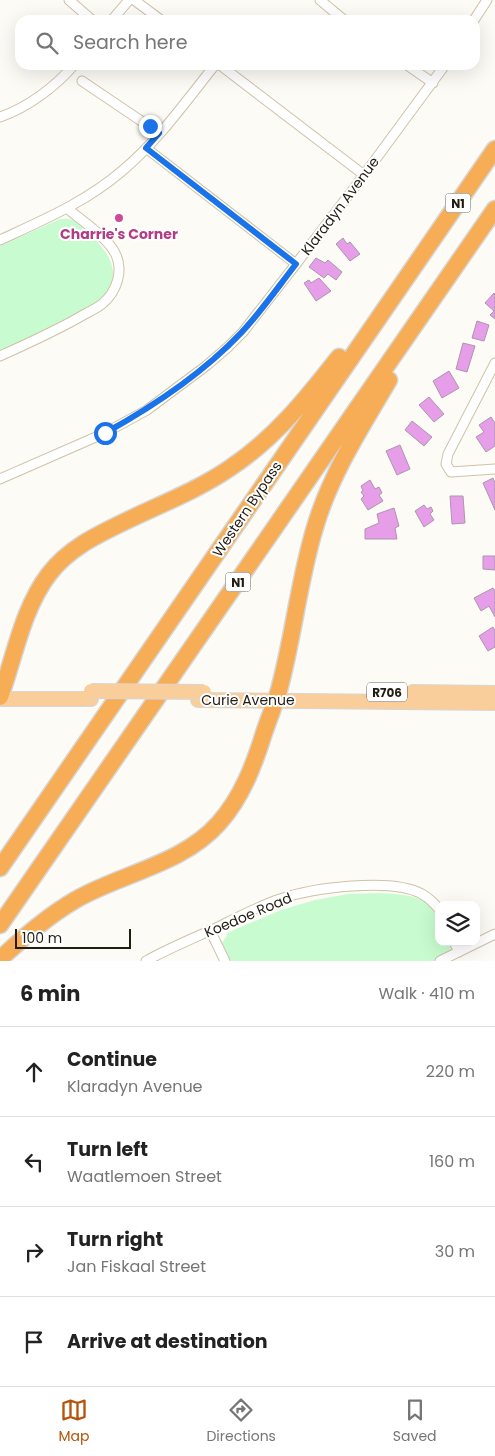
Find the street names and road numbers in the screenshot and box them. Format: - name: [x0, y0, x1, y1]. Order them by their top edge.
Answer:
- street label: Klaradyn Avenue: [296, 152, 384, 259]
- road number: N1: [446, 194, 470, 212]
- street label: Western Bypass: [208, 457, 286, 561]
- road number: N1: [226, 572, 250, 592]
- road number: R706: [367, 682, 407, 702]
- street label: Curie Avenue: [201, 690, 295, 710]
- street label: Koedoe Road: [201, 888, 295, 942]

